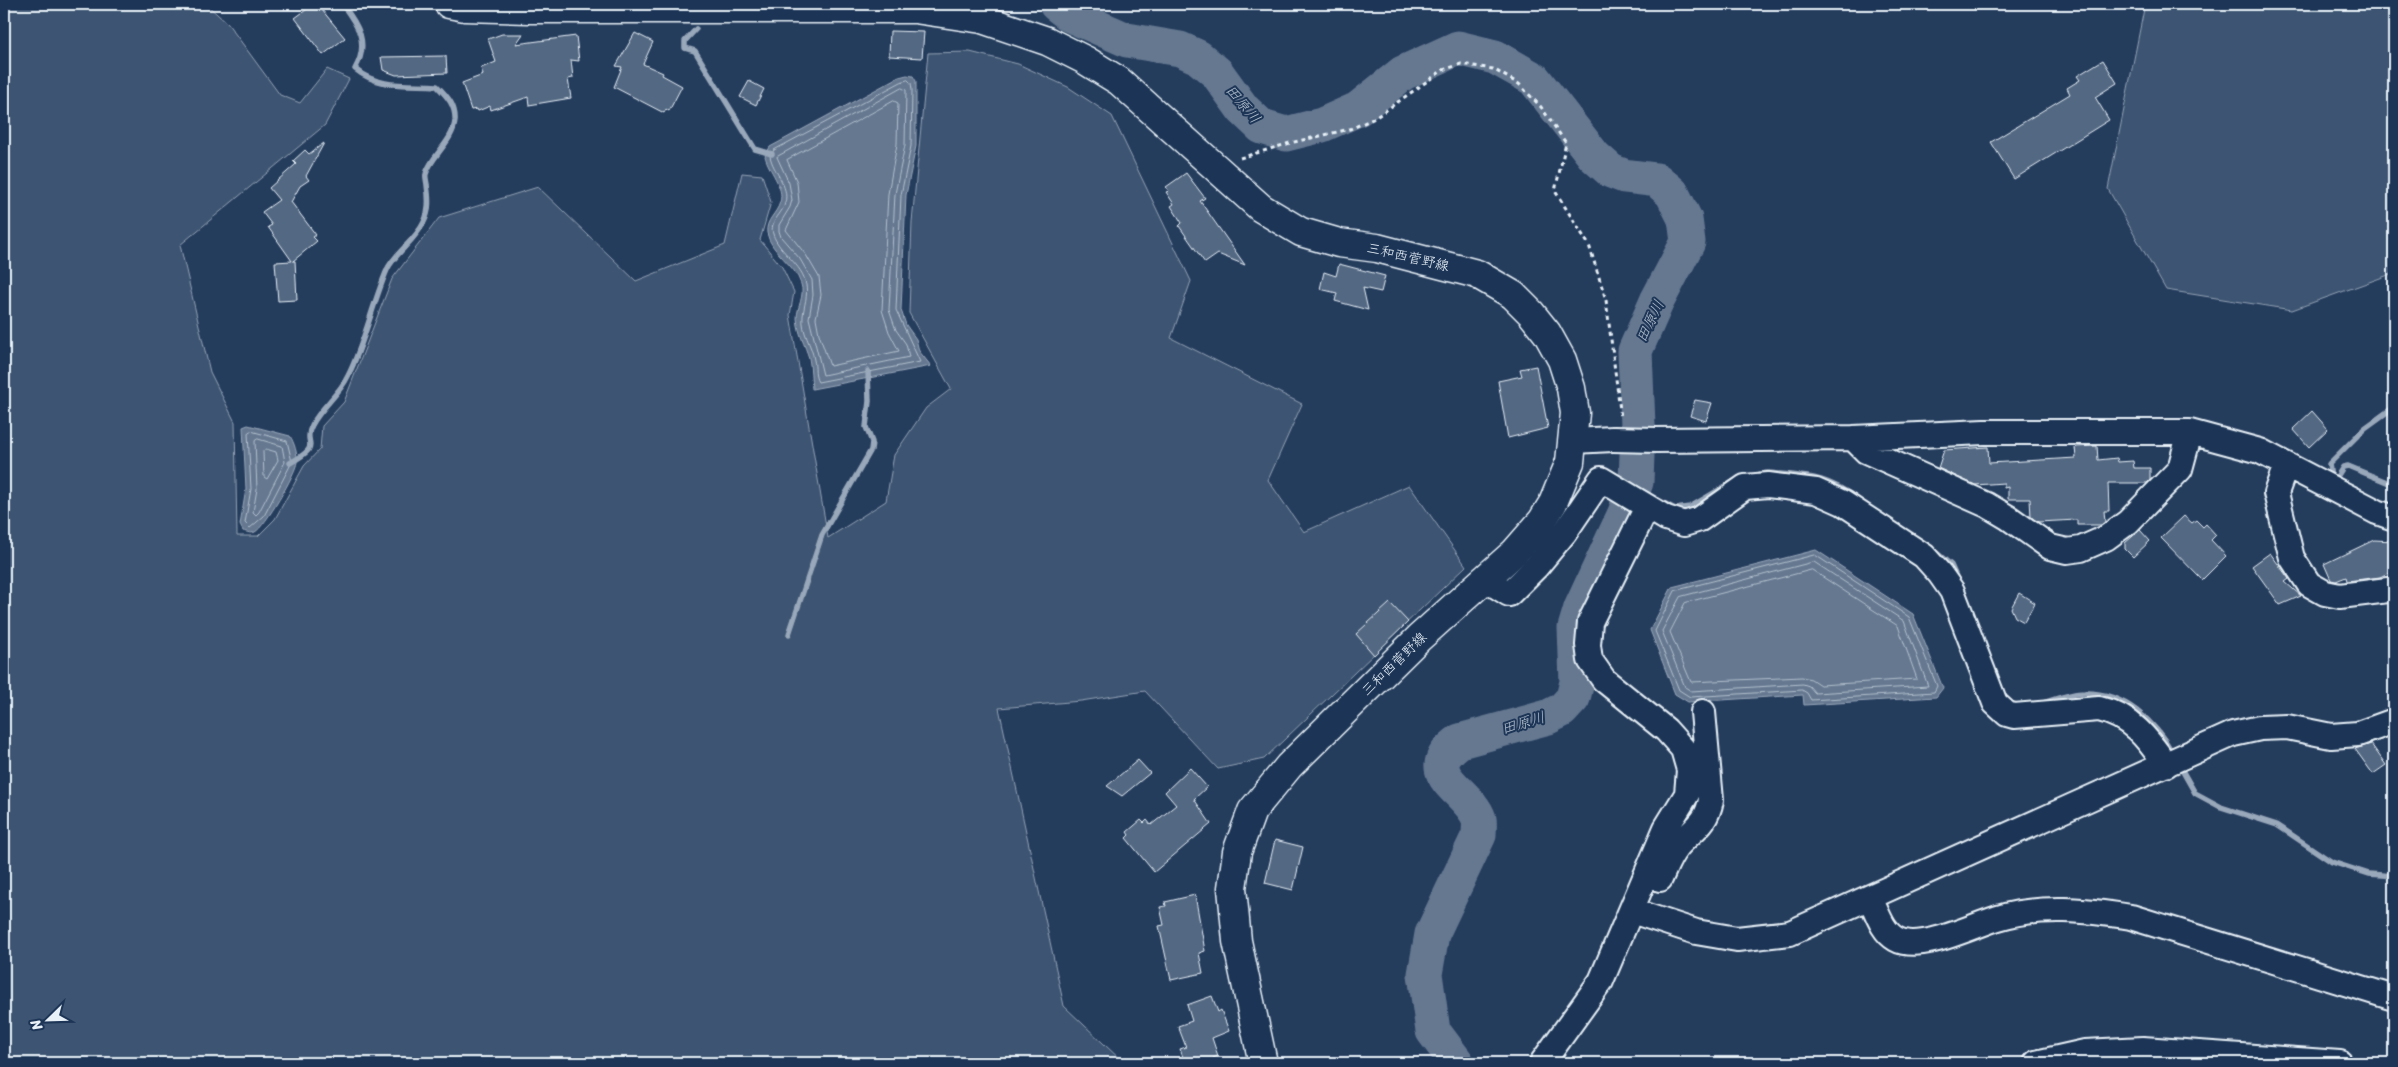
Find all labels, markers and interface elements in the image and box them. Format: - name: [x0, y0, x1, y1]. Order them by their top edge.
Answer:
- water label: 田原川: [1219, 78, 1267, 130]
- street label: 三和西菅野線: [1364, 235, 1452, 279]
- water label: 田原川: [1628, 295, 1672, 347]
- street label: 三和西菅野線: [1355, 626, 1433, 702]
- water label: 田原川: [1498, 704, 1548, 742]
- north arrow: [22, 994, 72, 1044]
- text: N: [23, 1015, 50, 1035]

